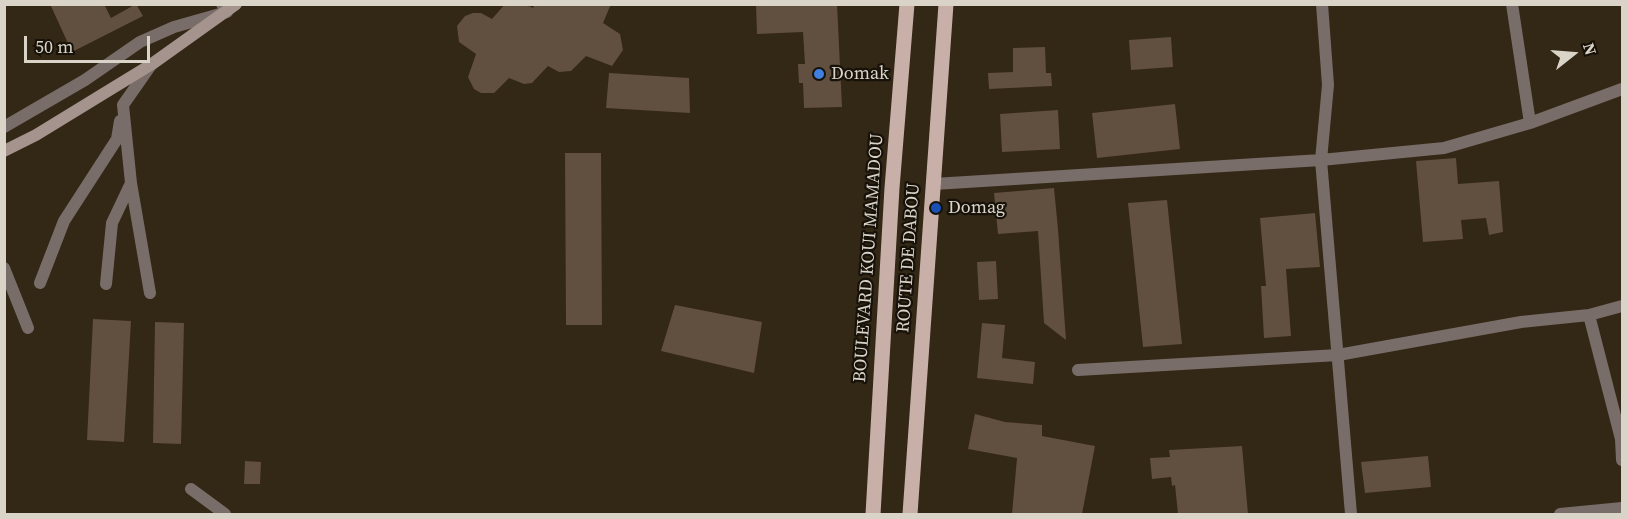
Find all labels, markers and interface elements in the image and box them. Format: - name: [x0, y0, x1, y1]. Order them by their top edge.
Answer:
- scale bar: [27, 24, 153, 62]
- north arrow: [1543, 24, 1603, 84]
- text: 50 m: [35, 34, 73, 59]
- text: N: [1578, 40, 1602, 58]
- place label: Domak: [831, 63, 889, 85]
- marker: Domak: [812, 67, 826, 81]
- street label: BOULEVARD KOUI MAMADOU: [850, 133, 888, 383]
- street label: ROUTE DE DABOU: [893, 182, 925, 334]
- place label: Domag: [948, 197, 1005, 219]
- marker: Domag: [929, 201, 943, 215]

